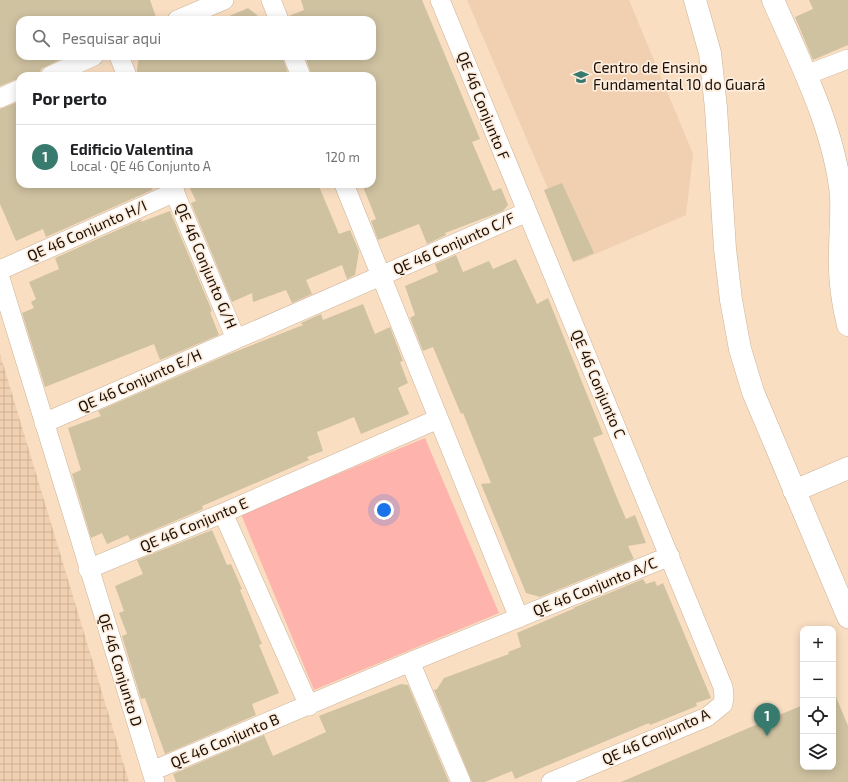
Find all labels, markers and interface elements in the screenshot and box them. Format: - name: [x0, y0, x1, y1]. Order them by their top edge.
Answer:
- search box: [16, 16, 376, 60]
- icon: search: [30, 27, 52, 49]
- text: Pesquisar aqui: [62, 29, 161, 47]
- street label: QE 46 Conjunto F: [453, 49, 514, 163]
- place label: Centro de Ensino Fundamental 10 do Guará: [593, 58, 766, 93]
- school or university icon: Centro de Ensino Fundamental 10 do Guará: [572, 68, 590, 86]
- text: Por perto: [32, 88, 107, 108]
- text: Edificio Valentina: [70, 140, 193, 158]
- text: 1: [42, 149, 48, 165]
- text: 120 m: [325, 149, 360, 165]
- text: Local · QE 46 Conjunto A: [70, 158, 211, 174]
- street label: QE 46 Conjunto H/I: [24, 196, 150, 265]
- street label: QE 46 Conjunto G/H: [171, 200, 241, 331]
- street label: QE 46 Conjunto C/F: [390, 208, 518, 279]
- street label: QE 46 Conjunto C: [567, 327, 630, 441]
- street label: QE 46 Conjunto E/H: [75, 345, 205, 416]
- street label: QE 46 Conjunto E: [137, 493, 251, 556]
- your location: [374, 500, 394, 520]
- street label: QE 46 Conjunto A/C: [530, 553, 660, 620]
- street label: QE 46 Conjunto D: [94, 611, 147, 729]
- map controls: [800, 626, 836, 770]
- button: +: [800, 626, 836, 662]
- button: −: [800, 662, 836, 698]
- button: locate: [800, 698, 836, 734]
- pin: 1: [754, 703, 780, 736]
- street label: QE 46 Conjunto A: [599, 704, 713, 769]
- street label: QE 46 Conjunto B: [167, 709, 282, 772]
- button: layers: [800, 734, 836, 770]

